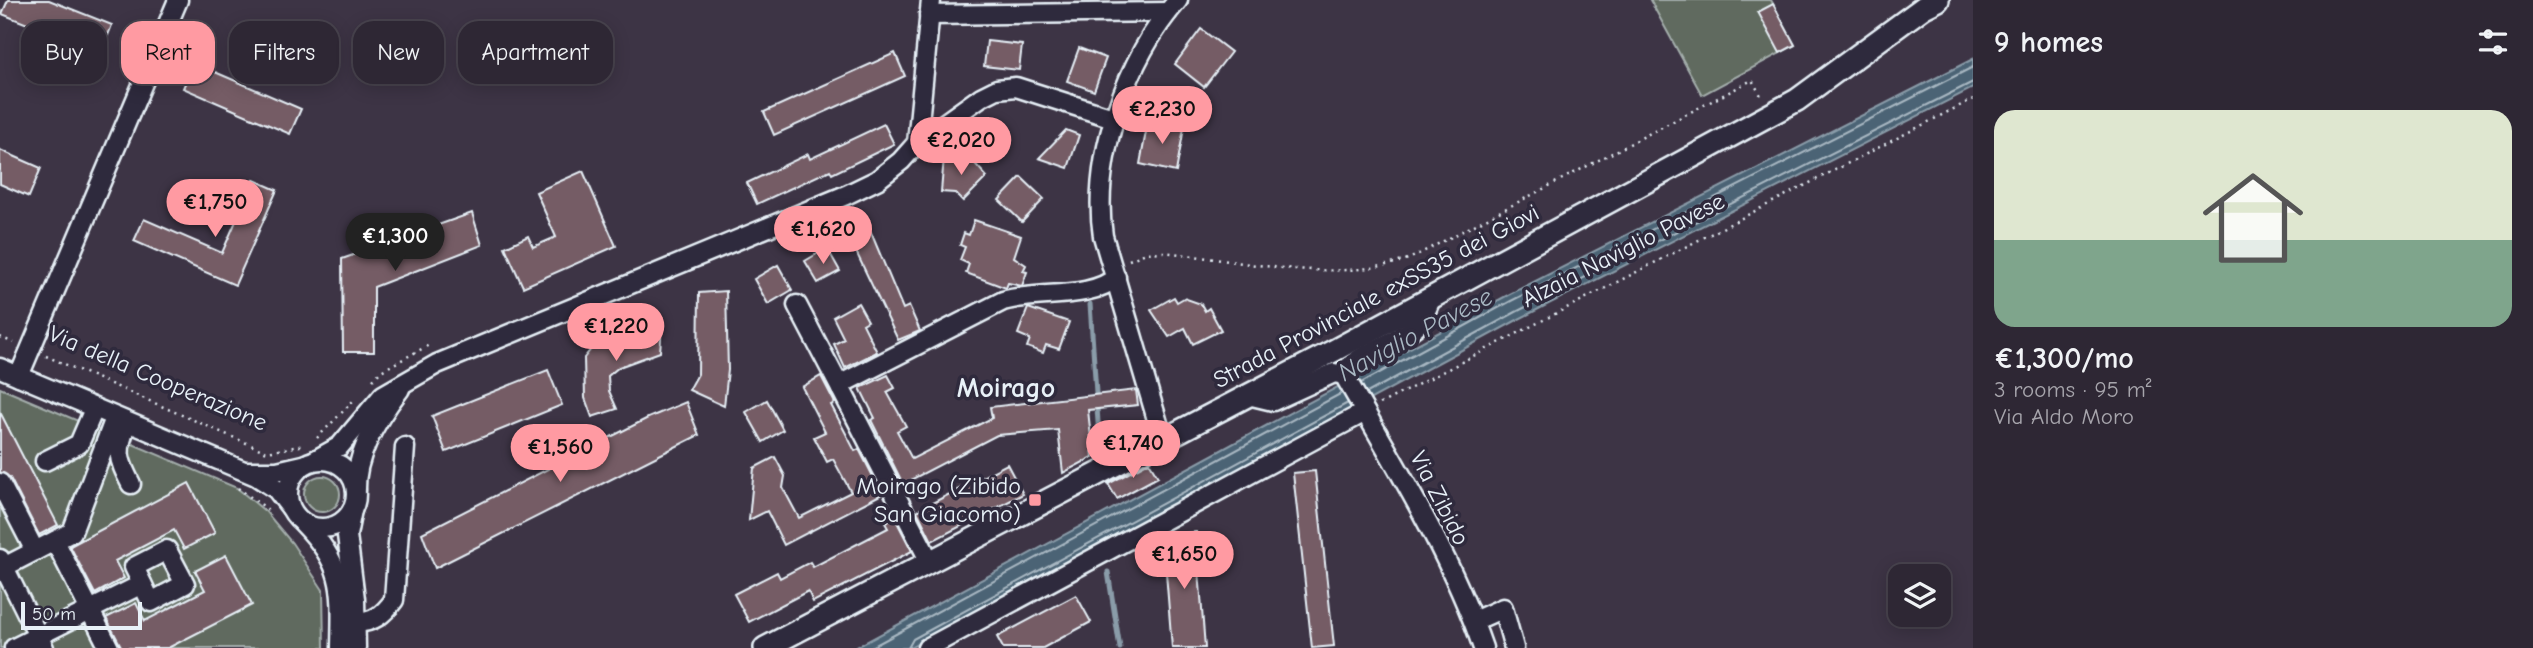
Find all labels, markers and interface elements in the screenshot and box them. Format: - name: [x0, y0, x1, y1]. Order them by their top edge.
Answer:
- chip: Buy: [21, 21, 107, 84]
- chip: Rent: [121, 21, 215, 84]
- chip: Filters: [229, 21, 339, 84]
- chip: New: [353, 21, 444, 84]
- chip: Apartment: [458, 21, 613, 84]
- icon: filters: [2474, 23, 2512, 61]
- text: 9 homes: [1994, 25, 2103, 60]
- pin: €2,230: [1105, 86, 1219, 146]
- text: €2,230: [1128, 95, 1196, 122]
- pin: €2,020: [904, 118, 1018, 177]
- text: €2,020: [926, 126, 996, 153]
- icon: home: [2190, 155, 2316, 281]
- pin: €1,750: [158, 180, 272, 239]
- street label: Alzaia Naviglio Pavese: [1517, 187, 1729, 313]
- text: €1,750: [183, 188, 248, 215]
- street label: Strada Provinciale exSS35 dei Giovi: [1208, 198, 1544, 394]
- pin: €1,620: [766, 206, 880, 266]
- pin: €1,300: [338, 214, 452, 273]
- text: €1,620: [790, 215, 856, 242]
- text: €1,300: [362, 222, 428, 249]
- water label: Naviglio Pavese: [1333, 282, 1498, 388]
- pin: €1,220: [559, 304, 673, 363]
- text: €1,220: [583, 312, 649, 339]
- street label: Via della Cooperazione: [45, 319, 271, 437]
- text: €1,300/mo: [1994, 341, 2134, 376]
- district label: Moirago: [957, 372, 1055, 404]
- text: 3 rooms · 95 m²: [1994, 376, 2152, 403]
- text: Via Aldo Moro: [1994, 403, 2134, 430]
- pin: €1,740: [1076, 420, 1190, 480]
- pin: €1,560: [503, 424, 617, 484]
- text: €1,740: [1102, 429, 1164, 456]
- text: €1,560: [527, 433, 593, 460]
- street label: Via Zibido: [1404, 446, 1476, 550]
- place label: Moirago (Zibido San Giacomo): [856, 472, 1021, 528]
- marker: Moirago (Zibido San Giacomo): [1027, 492, 1043, 508]
- pin: €1,650: [1127, 532, 1241, 591]
- text: €1,650: [1151, 540, 1217, 567]
- map controls: [1888, 564, 1951, 627]
- button: layers: [1888, 564, 1951, 627]
- scale bar: [21, 599, 142, 631]
- text: 50 m: [32, 603, 76, 625]

